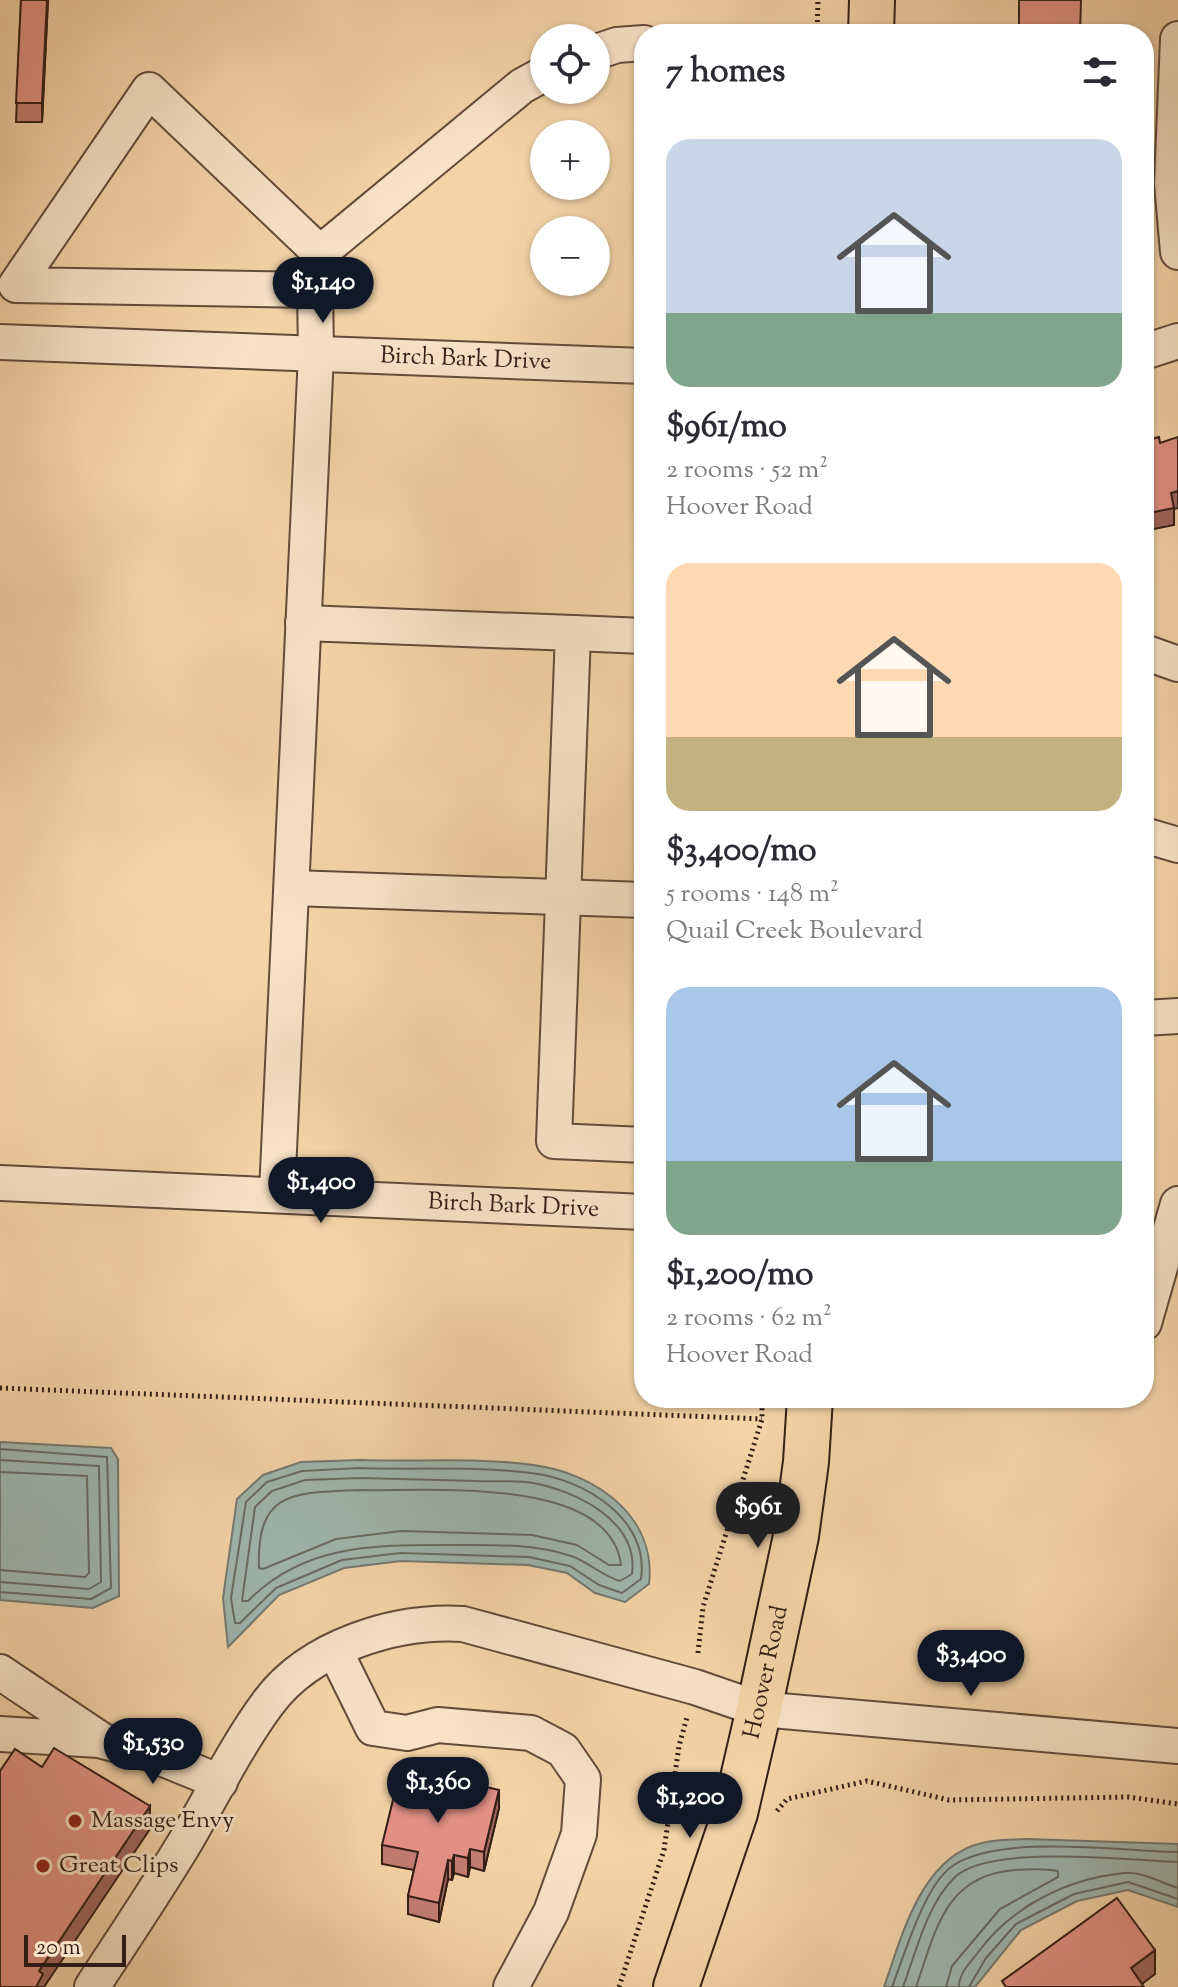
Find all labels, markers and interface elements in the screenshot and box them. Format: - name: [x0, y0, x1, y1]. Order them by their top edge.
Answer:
- map controls: [530, 24, 610, 296]
- button: locate: [530, 24, 610, 104]
- text: 7 homes: [666, 48, 785, 97]
- icon: filters: [1078, 50, 1122, 94]
- button: +: [530, 120, 610, 200]
- icon: home: [822, 191, 966, 335]
- button: −: [530, 216, 610, 296]
- pin: $1,140: [258, 257, 388, 325]
- text: $1,140: [291, 264, 355, 301]
- street label: Birch Bark Drive: [379, 339, 552, 380]
- text: $961/mo: [666, 403, 787, 452]
- text: 2 rooms · 52 m²: [666, 452, 828, 489]
- text: Hoover Road: [666, 489, 813, 526]
- icon: home: [822, 615, 966, 759]
- text: $3,400/mo: [666, 827, 817, 876]
- text: 5 rooms · 148 m²: [666, 876, 839, 913]
- text: Quail Creek Boulevard: [666, 913, 923, 950]
- icon: home: [822, 1039, 966, 1183]
- pin: $1,400: [256, 1157, 386, 1225]
- text: $1,400: [286, 1164, 356, 1201]
- street label: Birch Bark Drive: [427, 1185, 600, 1227]
- text: $1,200/mo: [666, 1251, 814, 1300]
- text: 2 rooms · 62 m²: [666, 1300, 832, 1337]
- text: Hoover Road: [666, 1337, 813, 1374]
- pin: $961: [711, 1482, 805, 1550]
- text: $961: [734, 1489, 782, 1526]
- street label: Hoover Road: [736, 1602, 798, 1742]
- pin: $3,400: [906, 1630, 1036, 1698]
- text: $3,400: [935, 1637, 1007, 1674]
- pin: $1,530: [88, 1718, 218, 1786]
- text: $1,530: [122, 1725, 184, 1762]
- pin: $1,360: [373, 1757, 503, 1825]
- text: $1,360: [405, 1764, 471, 1801]
- pin: $1,200: [625, 1772, 755, 1840]
- text: $1,200: [656, 1779, 724, 1816]
- place label: Massage Envy: [91, 1804, 234, 1838]
- marker: Massage Envy: [66, 1812, 84, 1830]
- place label: Great Clips: [59, 1849, 178, 1883]
- marker: Great Clips: [34, 1857, 52, 1875]
- scale bar: [24, 1931, 126, 1967]
- text: 20 m: [36, 1933, 81, 1965]

